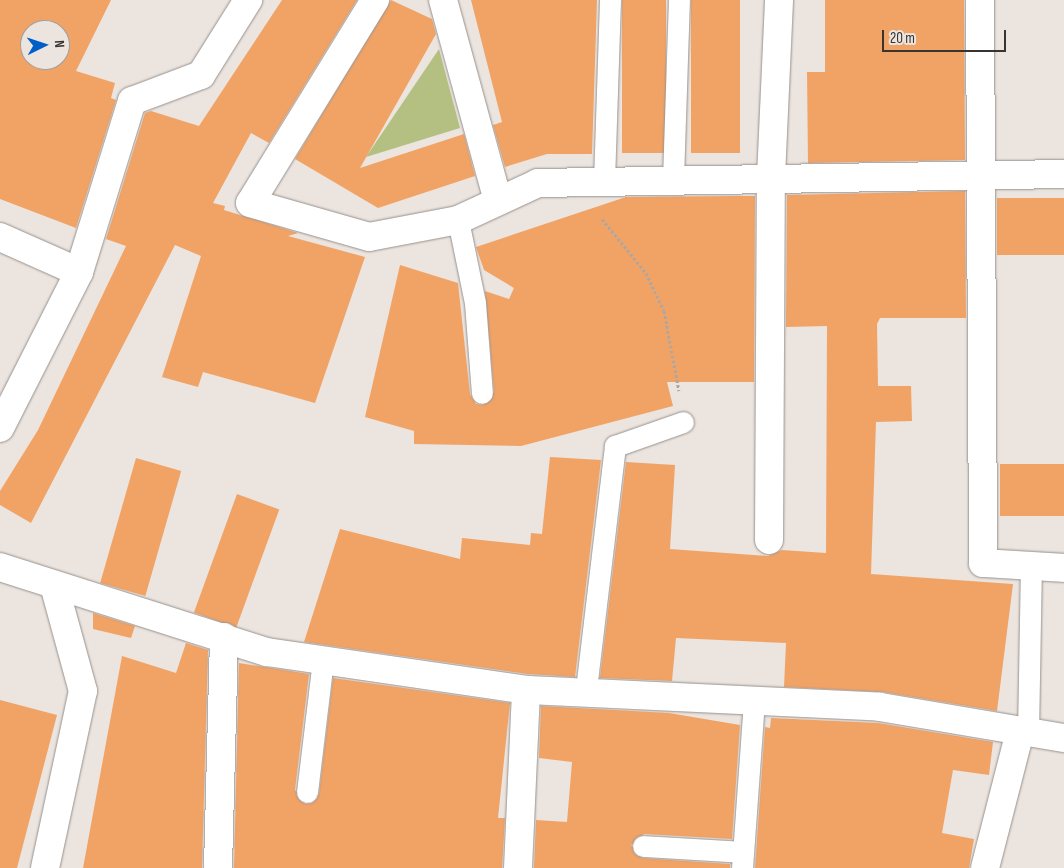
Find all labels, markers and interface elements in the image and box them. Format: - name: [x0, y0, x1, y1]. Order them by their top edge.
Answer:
- north arrow: [20, 20, 70, 70]
- scale bar: [884, 20, 1008, 52]
- text: 20 m: [890, 29, 915, 48]
- text: N: [51, 40, 68, 48]

